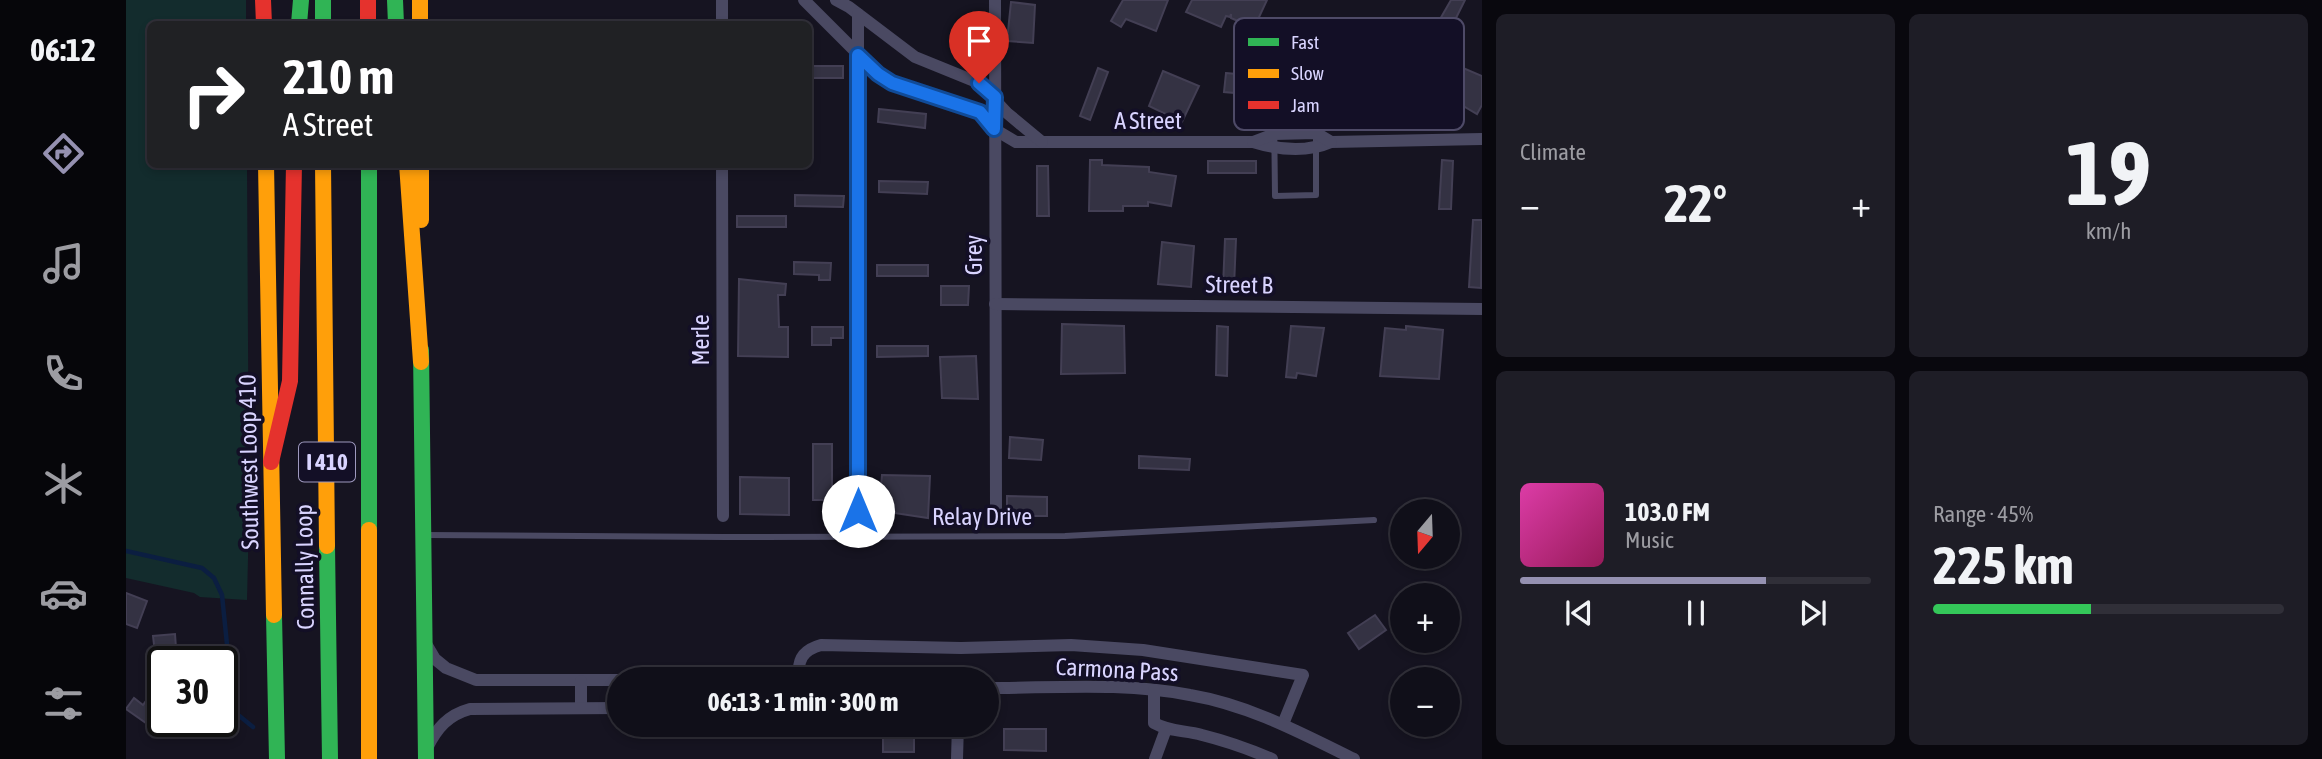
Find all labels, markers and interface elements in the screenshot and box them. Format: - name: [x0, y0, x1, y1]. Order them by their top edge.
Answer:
- pin: [949, 11, 1009, 83]
- legend: [1234, 18, 1464, 130]
- icon: arrive: [960, 22, 998, 60]
- text: 06:12: [30, 31, 96, 68]
- text: Fast: [1291, 31, 1319, 53]
- text: 210 m: [283, 48, 394, 104]
- icon: right: [168, 49, 259, 140]
- text: Slow: [1291, 62, 1325, 84]
- text: Jam: [1291, 94, 1320, 116]
- text: A Street: [283, 106, 373, 143]
- street label: A Street: [1114, 107, 1182, 134]
- text: 19: [2066, 120, 2151, 224]
- icon: directions: [39, 129, 88, 178]
- text: Climate: [1520, 139, 1586, 165]
- text: 22°: [1664, 173, 1727, 233]
- text: −: [1520, 182, 1540, 225]
- text: +: [1851, 182, 1871, 225]
- text: km/h: [2086, 218, 2131, 244]
- street label: Grey: [960, 235, 987, 275]
- icon: music: [39, 239, 88, 288]
- street label: Street B: [1205, 270, 1274, 299]
- street label: Merle: [687, 314, 714, 366]
- icon: phone: [39, 349, 88, 398]
- street label: Southwest Loop 410: [233, 374, 264, 550]
- road number: I 410: [299, 442, 355, 482]
- icon: climate: [39, 459, 88, 508]
- position arrow: [821, 474, 895, 548]
- text: 103.0 FM: [1625, 497, 1710, 527]
- north arrow: [1390, 499, 1460, 569]
- map controls: [1390, 499, 1460, 737]
- text: Range · 45%: [1933, 501, 2033, 527]
- street label: Relay Drive: [932, 503, 1032, 530]
- street label: Connally Loop: [290, 504, 319, 630]
- text: Music: [1625, 527, 1673, 553]
- text: 225 km: [1933, 535, 2074, 595]
- icon: car: [39, 569, 88, 618]
- button: +: [1390, 583, 1460, 653]
- icon: previous: [1560, 594, 1598, 632]
- icon: pause: [1677, 594, 1715, 632]
- icon: next: [1794, 594, 1832, 632]
- speed limit sign: 30: [147, 646, 238, 737]
- street label: Carmona Pass: [1055, 653, 1179, 686]
- button: −: [1390, 667, 1460, 737]
- icon: filters: [39, 679, 88, 728]
- text: 06:13 · 1 min · 300 m: [708, 687, 898, 717]

